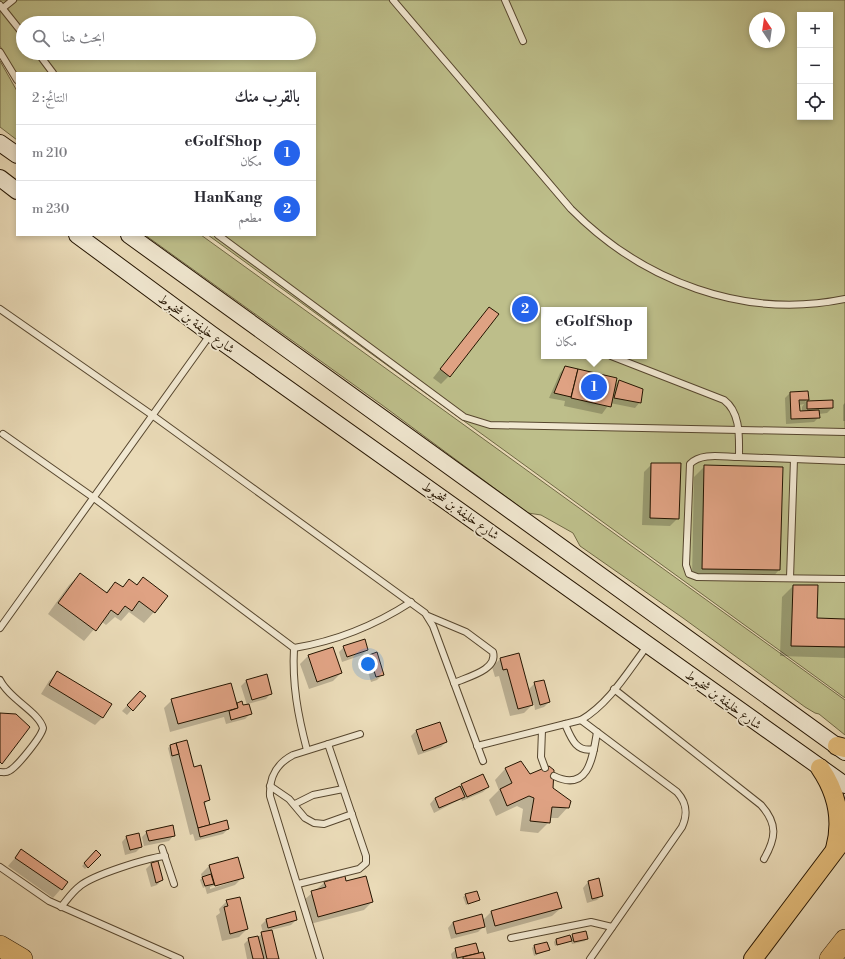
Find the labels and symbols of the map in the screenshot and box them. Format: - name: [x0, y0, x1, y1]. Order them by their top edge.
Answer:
- north arrow: [749, 12, 785, 48]
- street label: شارع خليفة بن شخبوط: [153, 291, 238, 359]
- pin: 2: [512, 294, 538, 324]
- pin: 1: [581, 372, 607, 402]
- street label: شارع خليفة بن شخبوط: [417, 478, 502, 546]
- your location: [358, 654, 378, 674]
- street label: شارع خليفة بن شخبوط: [680, 667, 765, 735]

